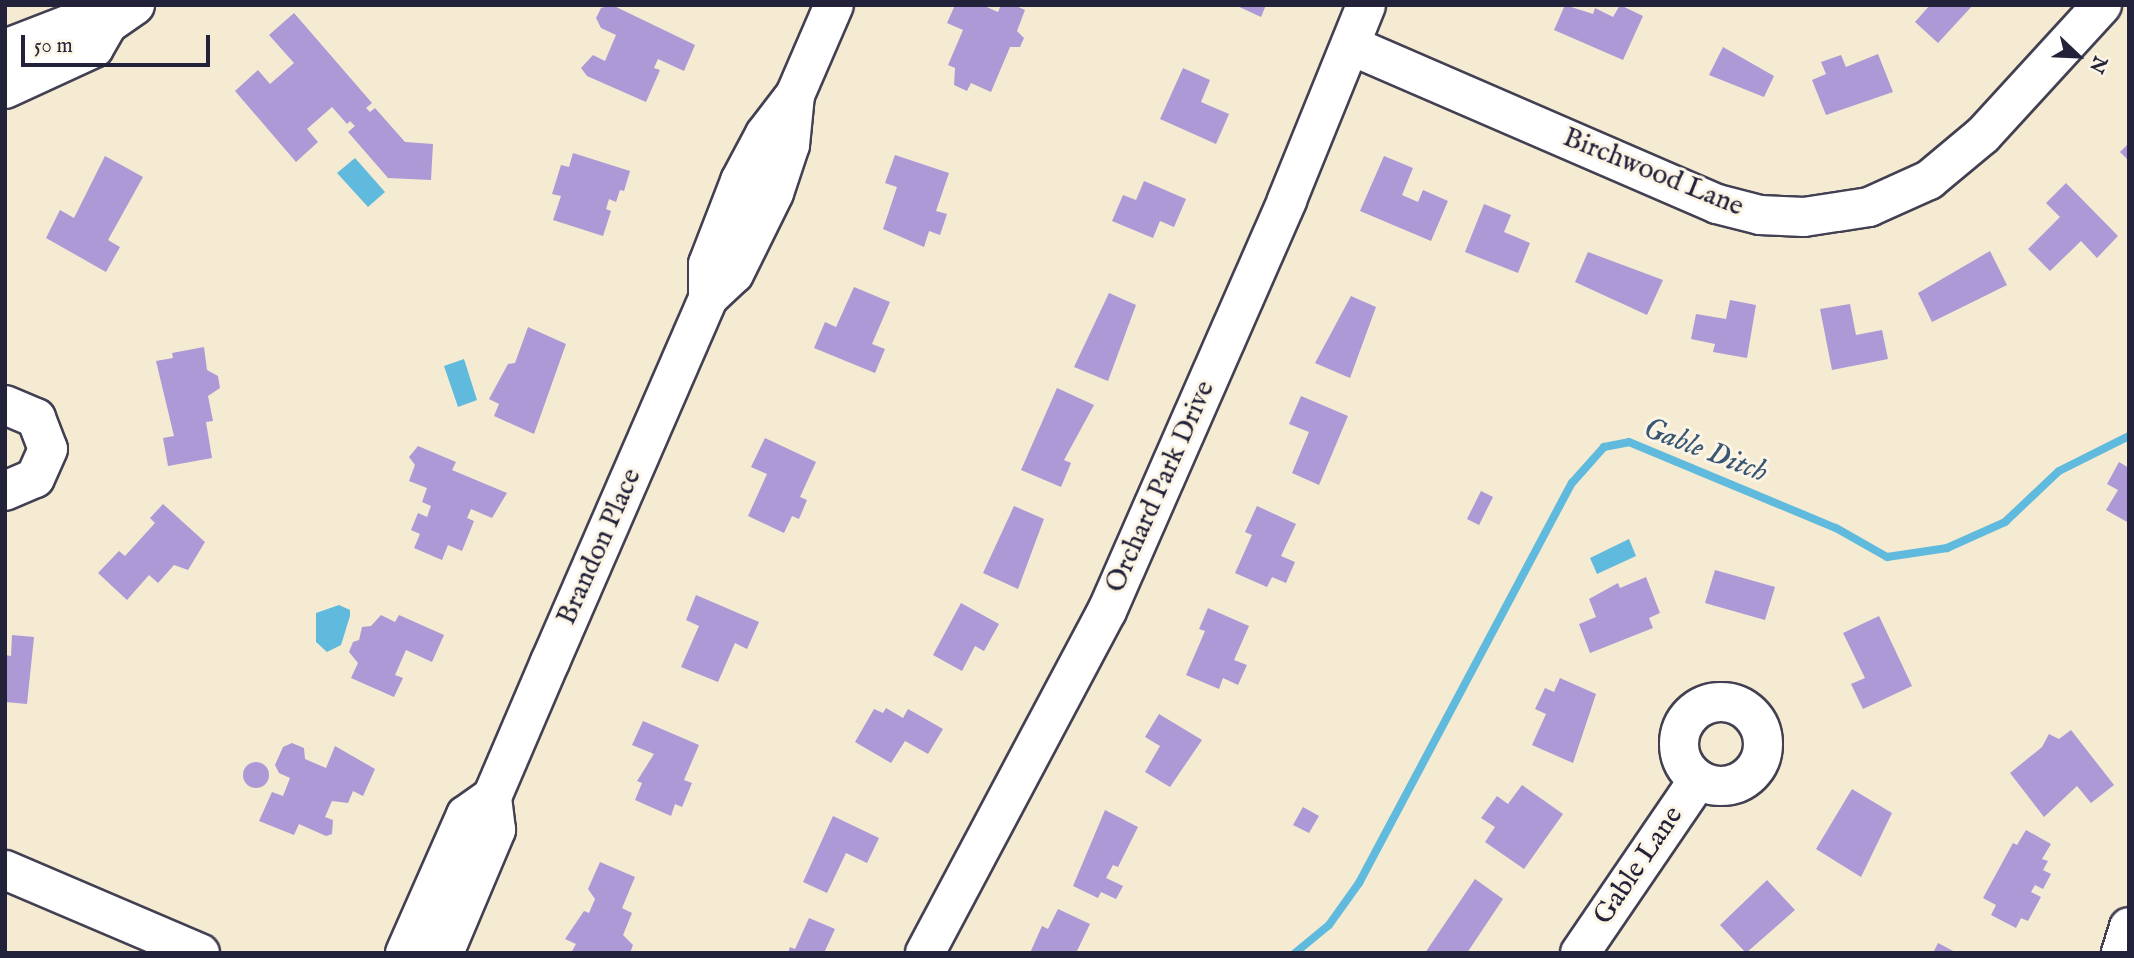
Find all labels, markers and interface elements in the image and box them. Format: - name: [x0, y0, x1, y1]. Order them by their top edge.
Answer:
- scale bar: [24, 21, 214, 65]
- north arrow: [2043, 21, 2113, 91]
- text: 50 m: [34, 33, 73, 60]
- text: N: [2083, 52, 2112, 76]
- street label: Birchwood Lane: [1558, 121, 1748, 225]
- street label: Orchard Park Drive: [1099, 376, 1223, 598]
- water label: Gable Ditch: [1638, 411, 1772, 491]
- street label: Brandon Place: [551, 464, 649, 630]
- street label: Gable Lane: [1587, 800, 1691, 932]

